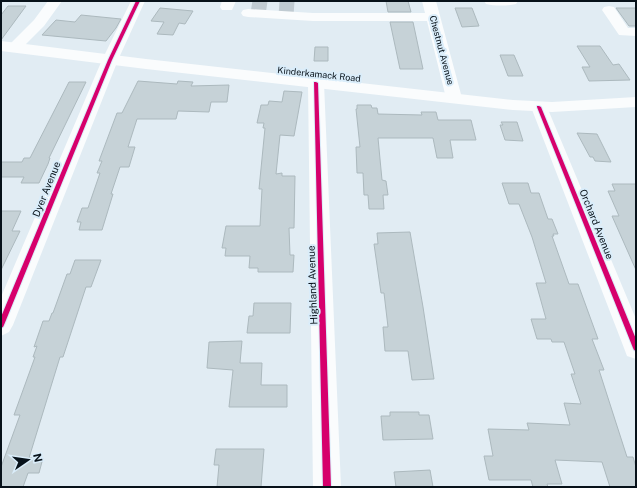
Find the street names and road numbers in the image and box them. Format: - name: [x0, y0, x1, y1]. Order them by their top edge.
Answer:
- street label: Chestnut Avenue: [427, 14, 457, 86]
- street label: Kinderkamack Road: [277, 64, 361, 84]
- street label: Dyer Avenue: [29, 159, 63, 218]
- street label: Orchard Avenue: [578, 187, 617, 261]
- street label: Highland Avenue: [305, 245, 319, 325]

